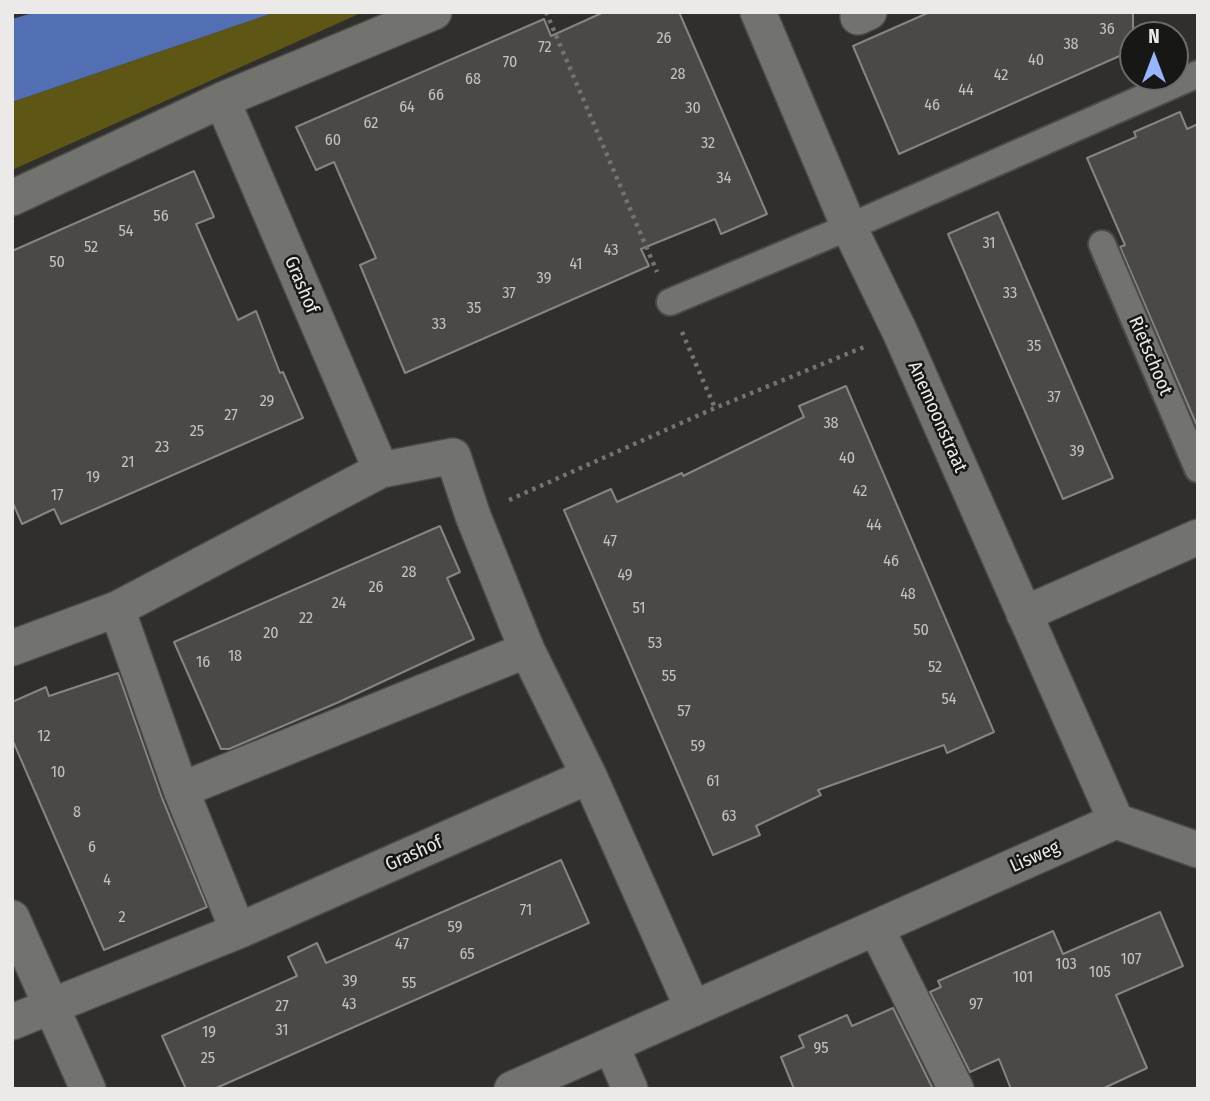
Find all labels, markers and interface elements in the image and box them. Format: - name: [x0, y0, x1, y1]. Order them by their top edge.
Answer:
- house number: 36: [1099, 20, 1115, 40]
- north arrow: [1119, 21, 1189, 91]
- text: N: [1148, 25, 1160, 48]
- house number: 26: [657, 29, 671, 49]
- house number: 38: [1063, 35, 1079, 55]
- house number: 72: [538, 38, 552, 58]
- house number: 40: [1028, 51, 1044, 71]
- house number: 70: [503, 53, 517, 73]
- house number: 28: [670, 65, 686, 85]
- house number: 42: [994, 66, 1008, 86]
- house number: 68: [465, 70, 481, 90]
- house number: 44: [958, 81, 974, 101]
- house number: 66: [428, 86, 444, 106]
- house number: 46: [924, 96, 940, 116]
- house number: 64: [399, 98, 415, 118]
- house number: 30: [685, 99, 701, 119]
- house number: 62: [364, 114, 378, 134]
- house number: 60: [325, 131, 341, 151]
- house number: 32: [701, 134, 715, 154]
- house number: 34: [717, 169, 731, 189]
- house number: 56: [153, 207, 169, 227]
- house number: 54: [118, 222, 134, 242]
- house number: 31: [982, 234, 996, 254]
- house number: 52: [84, 238, 98, 258]
- house number: 43: [604, 241, 618, 261]
- house number: 50: [49, 253, 65, 273]
- street label: Grashof: [279, 253, 323, 317]
- house number: 41: [569, 255, 583, 275]
- house number: 39: [537, 269, 551, 289]
- house number: 37: [502, 284, 516, 304]
- house number: 33: [1003, 284, 1017, 304]
- house number: 35: [467, 299, 481, 319]
- street label: Rietschoot: [1123, 313, 1177, 399]
- house number: 33: [432, 315, 446, 335]
- house number: 35: [1027, 337, 1041, 357]
- street label: Anemoonstraat: [902, 358, 972, 476]
- house number: 37: [1047, 388, 1061, 408]
- house number: 29: [260, 392, 274, 412]
- house number: 27: [224, 406, 238, 426]
- house number: 38: [823, 414, 839, 434]
- house number: 25: [190, 422, 204, 442]
- house number: 23: [155, 438, 169, 458]
- house number: 39: [1070, 442, 1084, 462]
- house number: 40: [839, 449, 855, 469]
- house number: 21: [122, 453, 134, 473]
- house number: 19: [86, 468, 100, 488]
- house number: 42: [853, 482, 867, 502]
- house number: 17: [51, 486, 63, 506]
- house number: 44: [866, 516, 882, 536]
- house number: 47: [603, 532, 617, 552]
- house number: 46: [883, 552, 899, 572]
- house number: 28: [401, 563, 417, 583]
- house number: 49: [617, 566, 633, 586]
- house number: 26: [369, 578, 383, 598]
- house number: 48: [900, 585, 916, 605]
- house number: 24: [332, 594, 346, 614]
- house number: 51: [633, 599, 645, 619]
- house number: 22: [299, 609, 313, 629]
- house number: 50: [913, 621, 929, 641]
- house number: 20: [263, 624, 279, 644]
- house number: 53: [648, 634, 662, 654]
- house number: 18: [228, 647, 242, 667]
- house number: 16: [196, 653, 210, 673]
- house number: 52: [928, 658, 942, 678]
- house number: 55: [662, 667, 676, 687]
- house number: 54: [941, 690, 957, 710]
- house number: 57: [677, 702, 691, 722]
- house number: 12: [37, 727, 51, 747]
- house number: 59: [691, 737, 705, 757]
- house number: 10: [51, 763, 65, 783]
- house number: 61: [706, 772, 720, 792]
- house number: 8: [73, 803, 81, 823]
- house number: 63: [721, 807, 737, 827]
- street label: Grashof: [382, 831, 446, 877]
- street label: Lisweg: [1007, 836, 1063, 878]
- house number: 6: [88, 838, 96, 858]
- house number: 4: [103, 871, 111, 891]
- house number: 71: [520, 901, 532, 921]
- house number: 2: [118, 908, 126, 928]
- house number: 59: [448, 918, 462, 938]
- house number: 47: [395, 935, 409, 955]
- house number: 65: [459, 945, 475, 965]
- house number: 107: [1121, 950, 1141, 970]
- house number: 103: [1055, 955, 1077, 975]
- house number: 105: [1089, 963, 1111, 983]
- house number: 101: [1013, 968, 1033, 988]
- house number: 39: [343, 972, 357, 992]
- house number: 55: [402, 974, 416, 994]
- house number: 43: [342, 995, 356, 1015]
- house number: 97: [969, 995, 983, 1015]
- house number: 27: [275, 997, 289, 1017]
- house number: 31: [275, 1021, 289, 1041]
- house number: 19: [202, 1023, 216, 1043]
- house number: 95: [813, 1039, 829, 1059]
- house number: 25: [201, 1049, 215, 1069]

